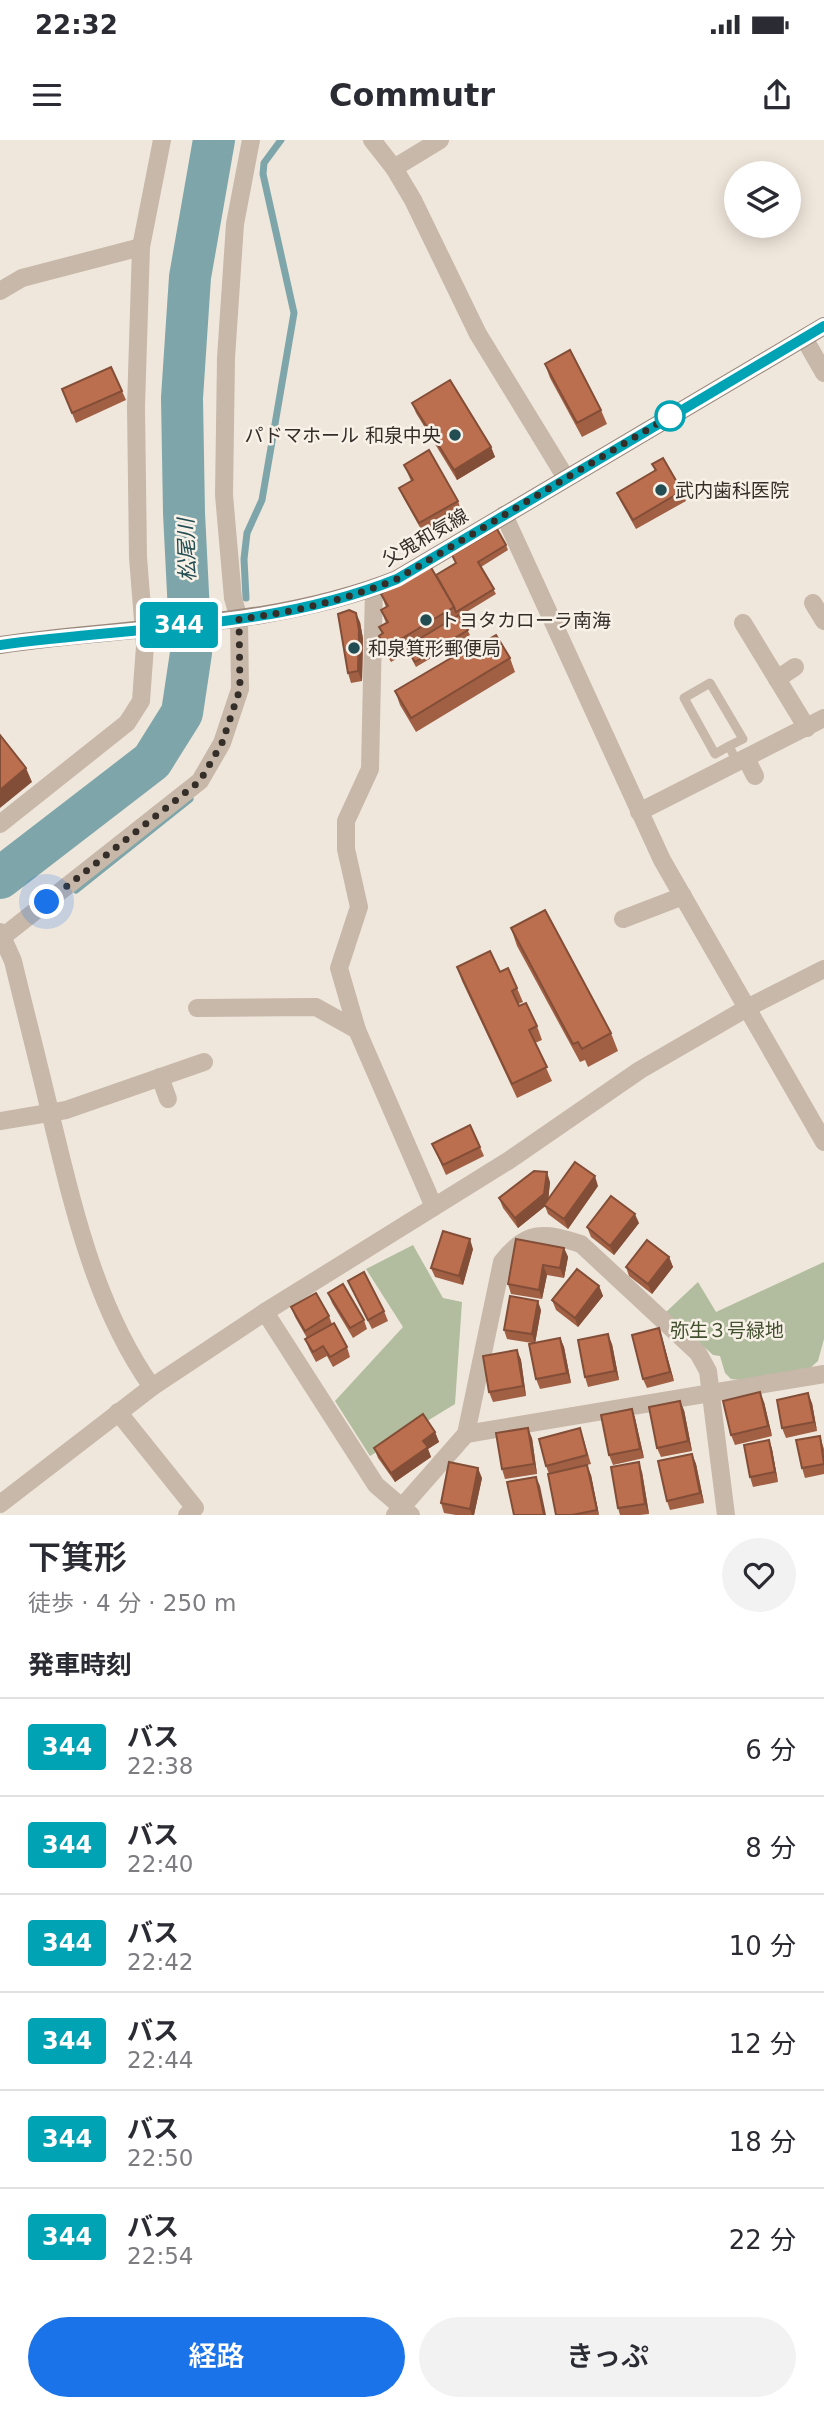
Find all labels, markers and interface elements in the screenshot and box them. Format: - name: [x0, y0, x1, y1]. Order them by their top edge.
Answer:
- text: 22:32: [35, 10, 118, 40]
- icon: menu: [28, 76, 66, 114]
- text: Commutr: [329, 76, 495, 114]
- icon: share: [758, 76, 796, 114]
- map controls: [724, 161, 801, 238]
- button: layers: [724, 161, 801, 238]
- unlabelled marker: [655, 401, 685, 431]
- place label: パドマホール 和泉中央: [244, 424, 441, 446]
- marker: パドマホール 和泉中央: [447, 427, 463, 443]
- place label: 武内歯科医院: [675, 479, 789, 501]
- marker: 武内歯科医院: [653, 482, 669, 498]
- street label: 父鬼和気線: [378, 504, 472, 570]
- water label: 松尾川: [174, 516, 200, 582]
- line badge: 344: [139, 602, 219, 648]
- place label: トヨタカローラ南海: [440, 609, 611, 631]
- text: 344: [154, 611, 204, 639]
- marker: トヨタカローラ南海: [418, 612, 434, 628]
- place label: 和泉箕形郵便局: [368, 637, 501, 659]
- marker: 和泉箕形郵便局: [346, 640, 362, 656]
- your location: [29, 884, 64, 919]
- park label: 弥生３号緑地: [670, 1319, 784, 1341]
- text: 下箕形: [28, 1538, 127, 1577]
- button: heart: [722, 1538, 796, 1612]
- text: 徒歩 · 4 分 · 250 m: [28, 1590, 236, 1616]
- text: 発車時刻: [28, 1650, 132, 1680]
- text: バス: [127, 1722, 179, 1752]
- text: 344: [42, 1733, 92, 1761]
- text: 6 分: [745, 1735, 796, 1765]
- text: 22:38: [127, 1753, 193, 1779]
- text: バス: [127, 1820, 179, 1850]
- text: 344: [42, 1831, 92, 1859]
- text: 8 分: [745, 1833, 796, 1863]
- text: 22:40: [127, 1851, 193, 1877]
- text: バス: [127, 1918, 179, 1948]
- text: 344: [42, 1929, 92, 1957]
- text: 10 分: [729, 1931, 796, 1961]
- text: 22:42: [127, 1949, 193, 1975]
- text: バス: [127, 2016, 179, 2046]
- text: 344: [42, 2027, 92, 2055]
- text: 12 分: [729, 2029, 796, 2059]
- text: 22:44: [127, 2047, 193, 2073]
- text: バス: [127, 2114, 179, 2144]
- text: 344: [42, 2125, 92, 2153]
- text: 18 分: [729, 2127, 796, 2157]
- text: 22:50: [127, 2145, 193, 2171]
- text: バス: [127, 2212, 179, 2242]
- text: 344: [42, 2223, 92, 2251]
- text: 22 分: [729, 2225, 796, 2255]
- text: 22:54: [127, 2243, 193, 2269]
- button: 経路: [28, 2317, 405, 2397]
- button: きっぷ: [419, 2317, 796, 2397]

